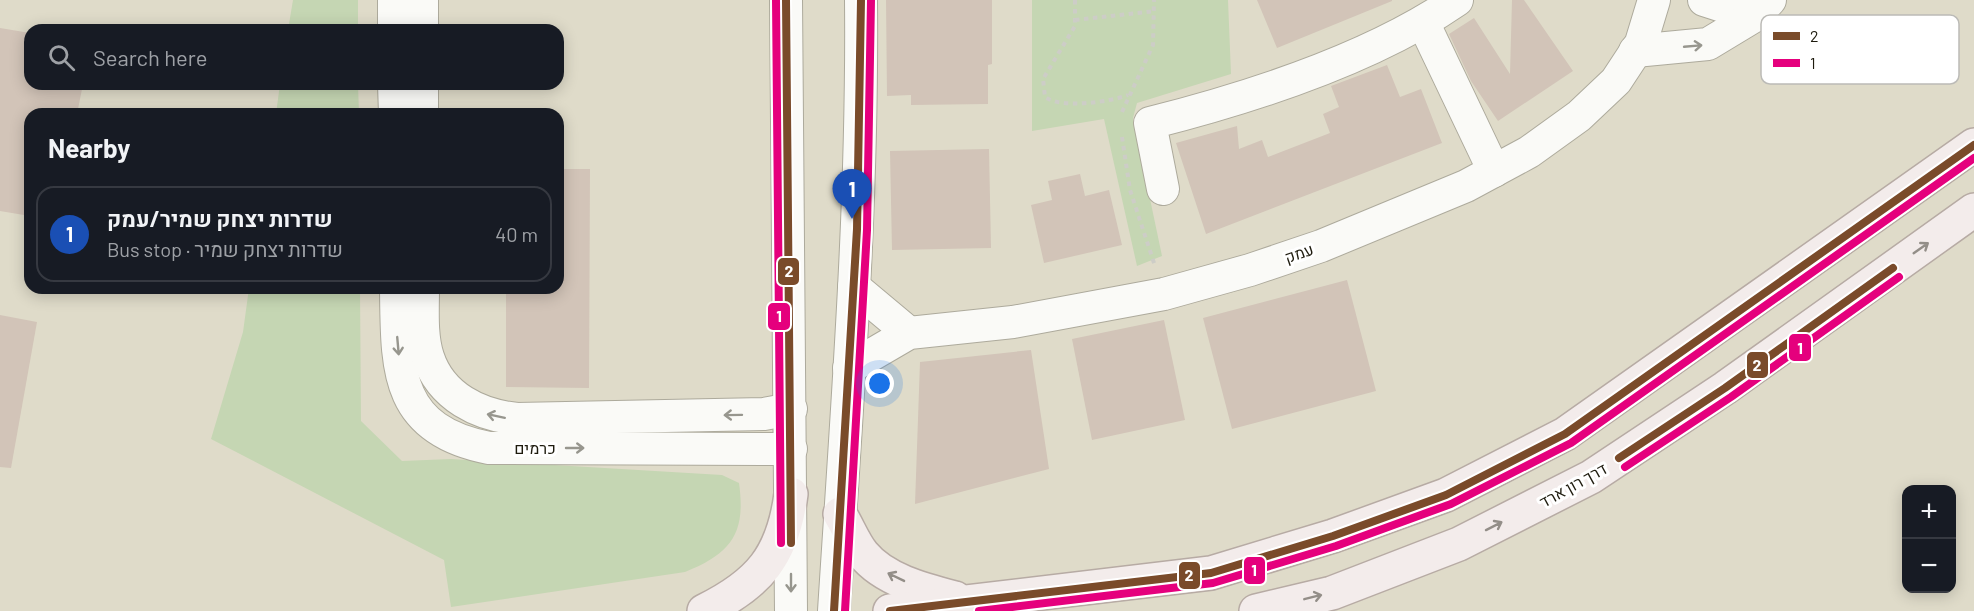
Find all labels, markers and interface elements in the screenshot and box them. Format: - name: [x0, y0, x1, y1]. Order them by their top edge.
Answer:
- legend: [1761, 15, 1959, 84]
- search box: [24, 24, 564, 90]
- text: 2: [1810, 26, 1819, 45]
- one-way arrow: [1683, 40, 1703, 51]
- icon: search: [45, 41, 78, 74]
- text: Search here: [93, 44, 207, 70]
- text: 1: [1810, 53, 1816, 72]
- text: Nearby: [48, 132, 130, 163]
- pin: 1: [832, 170, 872, 219]
- text: שדרות יצחק שמיר/עמק: [107, 205, 333, 231]
- text: 1: [66, 222, 73, 246]
- text: 40 m: [495, 222, 538, 246]
- text: Bus stop · שדרות יצחק שמיר: [107, 237, 343, 261]
- street label: עמק: [1282, 239, 1316, 266]
- one-way arrow: [1912, 242, 1928, 254]
- line badge: 2: [777, 257, 800, 286]
- text: 2: [785, 261, 794, 280]
- line badge: 1: [767, 302, 791, 331]
- text: 1: [776, 306, 782, 325]
- line badge: 1: [1788, 333, 1812, 362]
- one-way arrow: [392, 336, 403, 356]
- text: 1: [1797, 338, 1803, 357]
- line badge: 2: [1746, 351, 1769, 379]
- text: 2: [1753, 355, 1762, 374]
- your location: [865, 369, 894, 398]
- one-way arrow: [723, 409, 743, 421]
- one-way arrow: [487, 410, 506, 421]
- street label: כרמים: [514, 438, 556, 457]
- one-way arrow: [564, 442, 584, 454]
- street label: דרך רון ארד: [1536, 458, 1610, 511]
- map controls: [1902, 485, 1956, 593]
- button: +: [1902, 485, 1956, 539]
- one-way arrow: [1485, 520, 1503, 531]
- button: −: [1902, 539, 1956, 593]
- line badge: 1: [1243, 556, 1266, 585]
- text: 1: [1251, 560, 1257, 579]
- line badge: 2: [1178, 561, 1201, 590]
- text: 2: [1185, 565, 1194, 584]
- one-way arrow: [887, 571, 905, 582]
- one-way arrow: [785, 573, 797, 593]
- one-way arrow: [1303, 591, 1322, 603]

